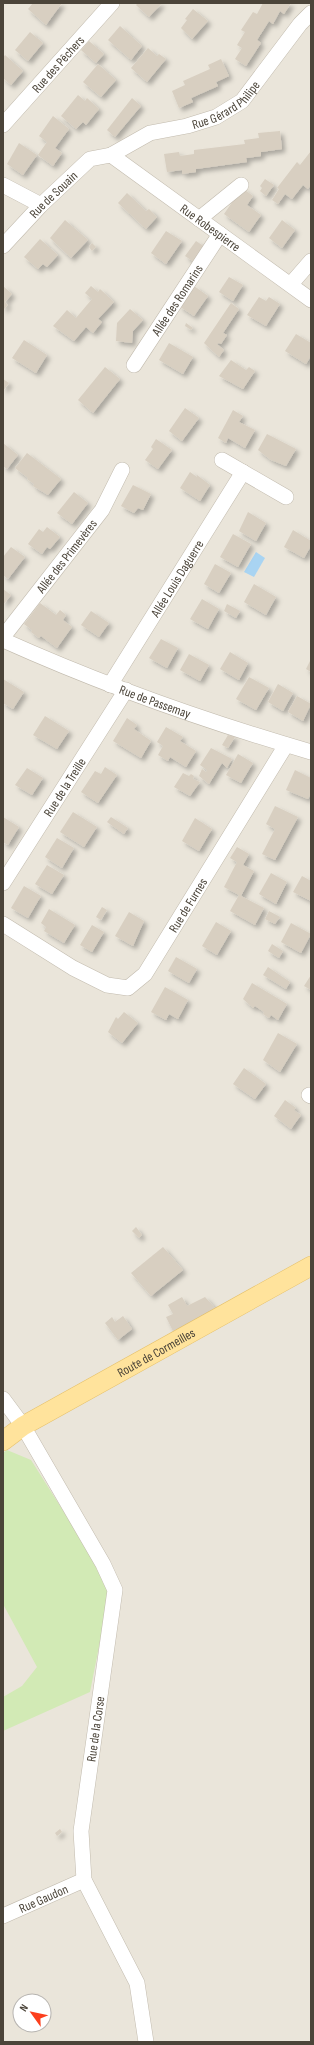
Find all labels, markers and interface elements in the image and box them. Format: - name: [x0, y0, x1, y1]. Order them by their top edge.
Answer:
- street label: Rue des Pêchers: [29, 32, 88, 96]
- street label: Rue Gérard Philipe: [190, 78, 264, 133]
- street label: Rue de Souain: [26, 168, 81, 222]
- street label: Rue Robespierre: [177, 201, 243, 255]
- street label: Allée des Romarins: [148, 262, 207, 340]
- street label: Allée des Primevères: [33, 516, 101, 597]
- street label: Allée Louis Daguerre: [147, 537, 208, 621]
- street label: Rue de Passemay: [117, 682, 193, 722]
- street label: Rue de la Treille: [40, 755, 90, 820]
- street label: Rue de Furnes: [166, 875, 211, 936]
- street label: Route de Cormeilles: [115, 1325, 198, 1381]
- street label: Rue de la Corse: [83, 1695, 109, 1763]
- street label: Rue Gaudon: [17, 1881, 71, 1917]
- north arrow: [12, 1993, 52, 2033]
- text: N: [17, 2002, 31, 2014]

